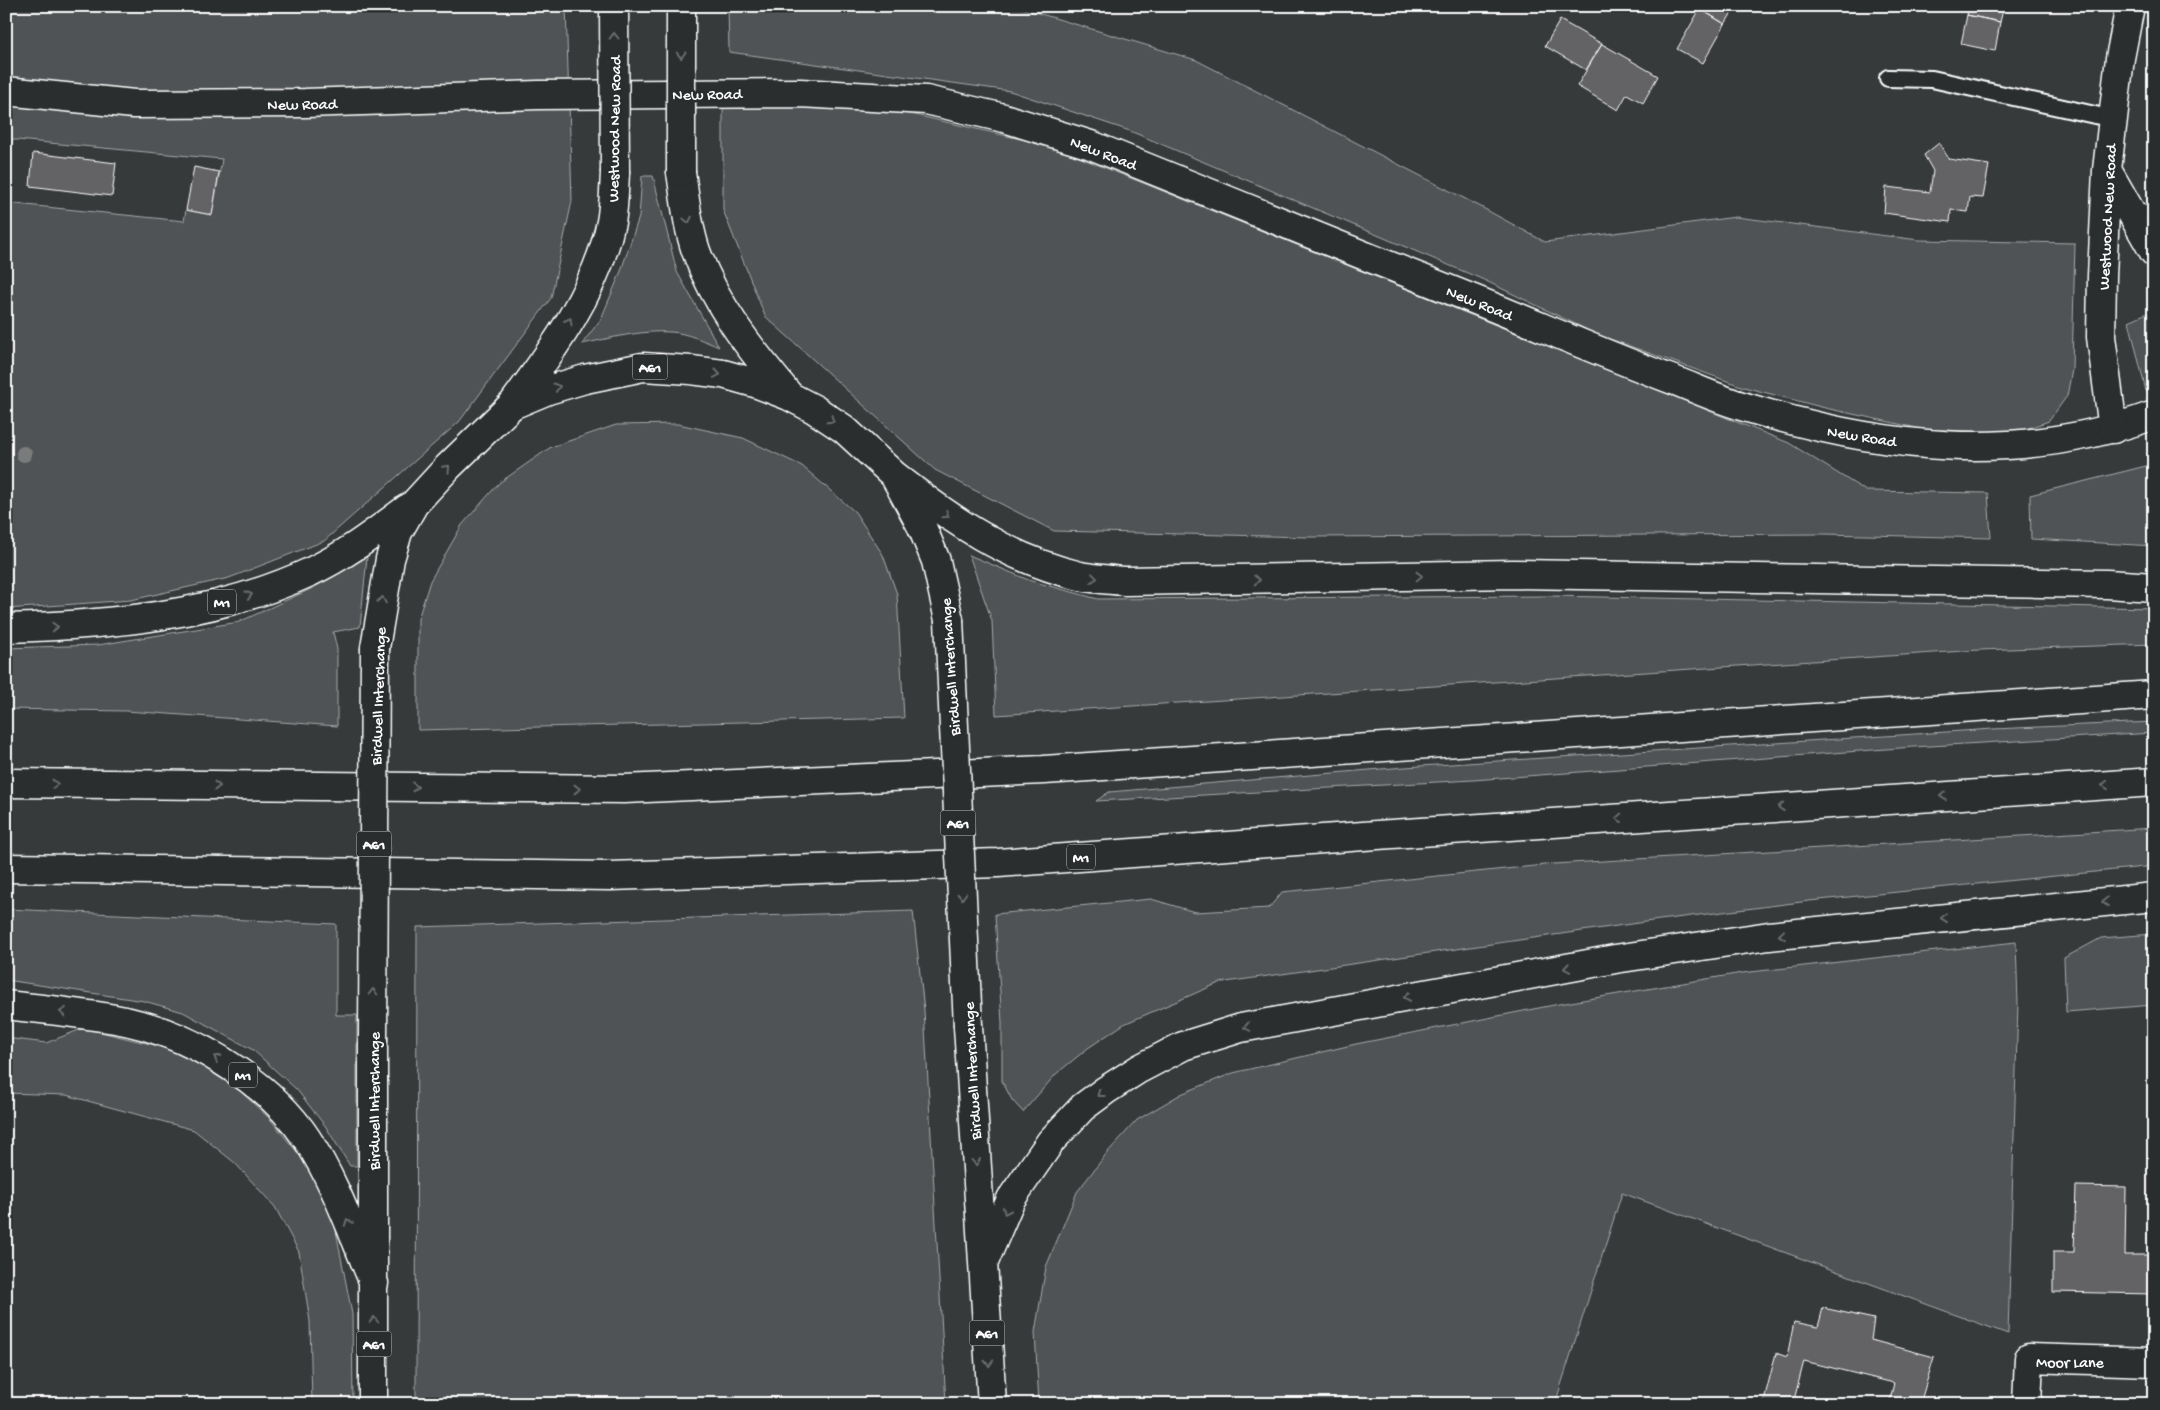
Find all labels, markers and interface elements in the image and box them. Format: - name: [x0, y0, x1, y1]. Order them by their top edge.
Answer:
- one-way arrow: [609, 32, 619, 40]
- one-way arrow: [676, 52, 686, 59]
- street label: Westwood New Road: [606, 54, 627, 202]
- street label: New Road: [672, 86, 744, 107]
- street label: New Road: [267, 96, 339, 117]
- street label: New Road: [1067, 134, 1140, 177]
- street label: Westwood New Road: [2096, 142, 2123, 291]
- one-way arrow: [683, 216, 693, 224]
- street label: New Road: [1443, 283, 1516, 328]
- one-way arrow: [563, 318, 573, 327]
- road number: A61: [632, 354, 668, 380]
- one-way arrow: [713, 368, 721, 378]
- one-way arrow: [553, 383, 561, 393]
- one-way arrow: [825, 414, 835, 423]
- street label: New Road: [1825, 424, 1899, 454]
- one-way arrow: [441, 465, 450, 474]
- one-way arrow: [941, 509, 950, 518]
- one-way arrow: [1415, 571, 1423, 582]
- one-way arrow: [1091, 572, 1099, 583]
- one-way arrow: [1253, 575, 1261, 585]
- road number: M1: [208, 590, 236, 614]
- one-way arrow: [245, 591, 253, 601]
- one-way arrow: [377, 596, 387, 605]
- street label: Birdwell Interchange: [938, 597, 967, 737]
- one-way arrow: [51, 621, 59, 632]
- street label: Birdwell Interchange: [369, 626, 392, 766]
- one-way arrow: [52, 779, 59, 789]
- one-way arrow: [2101, 780, 2109, 791]
- one-way arrow: [214, 781, 222, 791]
- one-way arrow: [412, 782, 419, 792]
- one-way arrow: [574, 784, 582, 794]
- one-way arrow: [1939, 791, 1947, 802]
- one-way arrow: [1777, 802, 1785, 813]
- road number: A61: [940, 810, 976, 836]
- one-way arrow: [1614, 813, 1622, 824]
- road number: A61: [356, 832, 392, 856]
- road number: M1: [1067, 844, 1095, 870]
- one-way arrow: [956, 892, 967, 900]
- one-way arrow: [2101, 896, 2109, 907]
- one-way arrow: [1939, 913, 1947, 924]
- one-way arrow: [1778, 929, 1786, 940]
- one-way arrow: [1562, 962, 1571, 972]
- one-way arrow: [368, 987, 378, 995]
- one-way arrow: [1402, 992, 1411, 1002]
- street label: Birdwell Interchange: [961, 1001, 988, 1141]
- one-way arrow: [58, 1007, 66, 1018]
- one-way arrow: [1243, 1021, 1251, 1031]
- street label: Birdwell Interchange: [367, 1031, 386, 1171]
- one-way arrow: [213, 1055, 222, 1065]
- road number: M1: [229, 1062, 257, 1088]
- one-way arrow: [1097, 1088, 1106, 1097]
- one-way arrow: [970, 1158, 981, 1166]
- one-way arrow: [1002, 1206, 1013, 1215]
- one-way arrow: [344, 1218, 354, 1227]
- one-way arrow: [369, 1316, 379, 1324]
- road number: A61: [970, 1320, 1004, 1346]
- road number: A61: [356, 1332, 392, 1356]
- street label: Moor Lane: [2036, 1355, 2105, 1374]
- one-way arrow: [983, 1359, 994, 1367]

